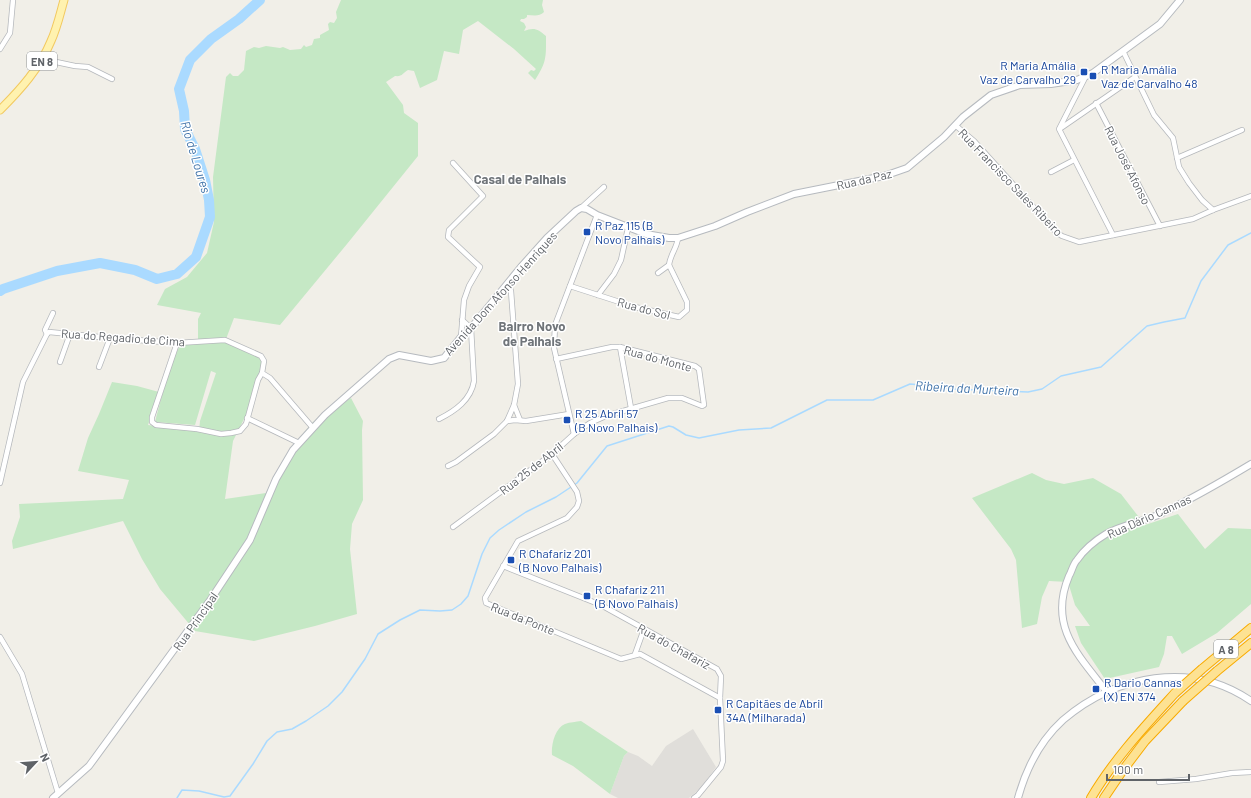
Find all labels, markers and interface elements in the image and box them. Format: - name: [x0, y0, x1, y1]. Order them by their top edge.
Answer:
- road number: EN 8: [27, 52, 57, 70]
- place label: R Maria Amália Vaz de Carvalho 29: [980, 58, 1076, 86]
- place label: R Maria Amália Vaz de Carvalho 48: [1101, 62, 1197, 90]
- marker: R Maria Amália Vaz de Carvalho 29: [1079, 67, 1089, 77]
- marker: R Maria Amália Vaz de Carvalho 48: [1088, 71, 1098, 81]
- water label: Rio de Loures: [177, 119, 215, 195]
- street label: Rua José Afonso: [1102, 123, 1154, 207]
- street label: Rua Francisco Sales Ribeiro: [956, 125, 1066, 239]
- street label: Rua da Paz: [835, 166, 893, 192]
- district label: Casal de Palhais: [474, 171, 567, 187]
- place label: R Paz 115 (B Novo Palhais): [595, 218, 665, 246]
- marker: R Paz 115 (B Novo Palhais): [582, 227, 592, 237]
- street label: Avenida Dom Afonso Henriques: [441, 228, 559, 358]
- street label: Rua do Sol: [616, 294, 672, 322]
- district label: Bairro Novo de Palhais: [499, 318, 565, 349]
- street label: Rua do Regadio de Cima: [60, 326, 186, 348]
- street label: Rua do Monte: [622, 342, 694, 374]
- water label: Ribeira da Murteira: [915, 377, 1019, 399]
- place label: R 25 Abril 57 (B Novo Palhais): [574, 406, 658, 434]
- marker: R 25 Abril 57 (B Novo Palhais): [562, 415, 572, 425]
- street label: Rua 25 de Abril: [496, 439, 566, 497]
- street label: Rua Dário Cannas: [1105, 491, 1193, 541]
- place label: R Chafariz 201 (B Novo Palhais): [518, 546, 602, 574]
- marker: R Chafariz 201 (B Novo Palhais): [506, 555, 516, 565]
- place label: R Chafariz 211 (B Novo Palhais): [594, 582, 678, 610]
- street label: Rua Principal: [170, 589, 220, 653]
- marker: R Chafariz 211 (B Novo Palhais): [582, 591, 592, 601]
- street label: Rua da Ponte: [489, 599, 557, 637]
- street label: Rua do Chafariz: [635, 620, 713, 672]
- road number: A 8: [1214, 640, 1238, 658]
- place label: R Dario Cannas (X) EN 374: [1103, 675, 1182, 703]
- marker: R Dario Cannas (X) EN 374: [1091, 684, 1101, 694]
- place label: R Capitães de Abril 34A (Milharada): [726, 696, 823, 724]
- marker: R Capitães de Abril 34A (Milharada): [713, 705, 723, 715]
- north arrow: [16, 742, 56, 782]
- text: N: [38, 751, 53, 764]
- scale bar: [1107, 756, 1189, 782]
- text: 100 m: [1113, 762, 1143, 776]

